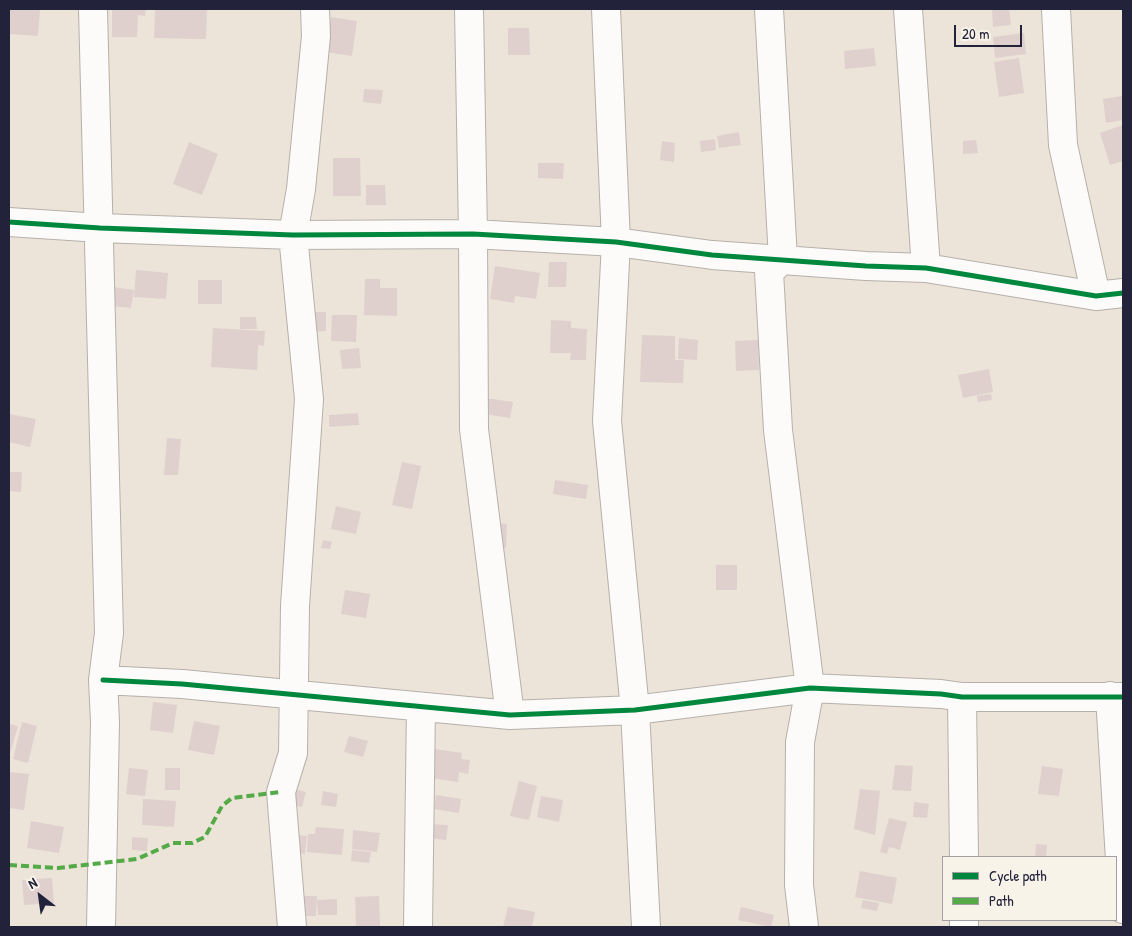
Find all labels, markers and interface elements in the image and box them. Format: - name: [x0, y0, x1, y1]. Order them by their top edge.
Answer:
- scale bar: [957, 15, 1024, 47]
- text: 20 m: [962, 23, 989, 44]
- legend: [942, 856, 1117, 921]
- text: Cycle path: [989, 865, 1047, 886]
- north arrow: [15, 871, 65, 921]
- text: N: [24, 872, 40, 893]
- text: Path: [989, 890, 1014, 911]

